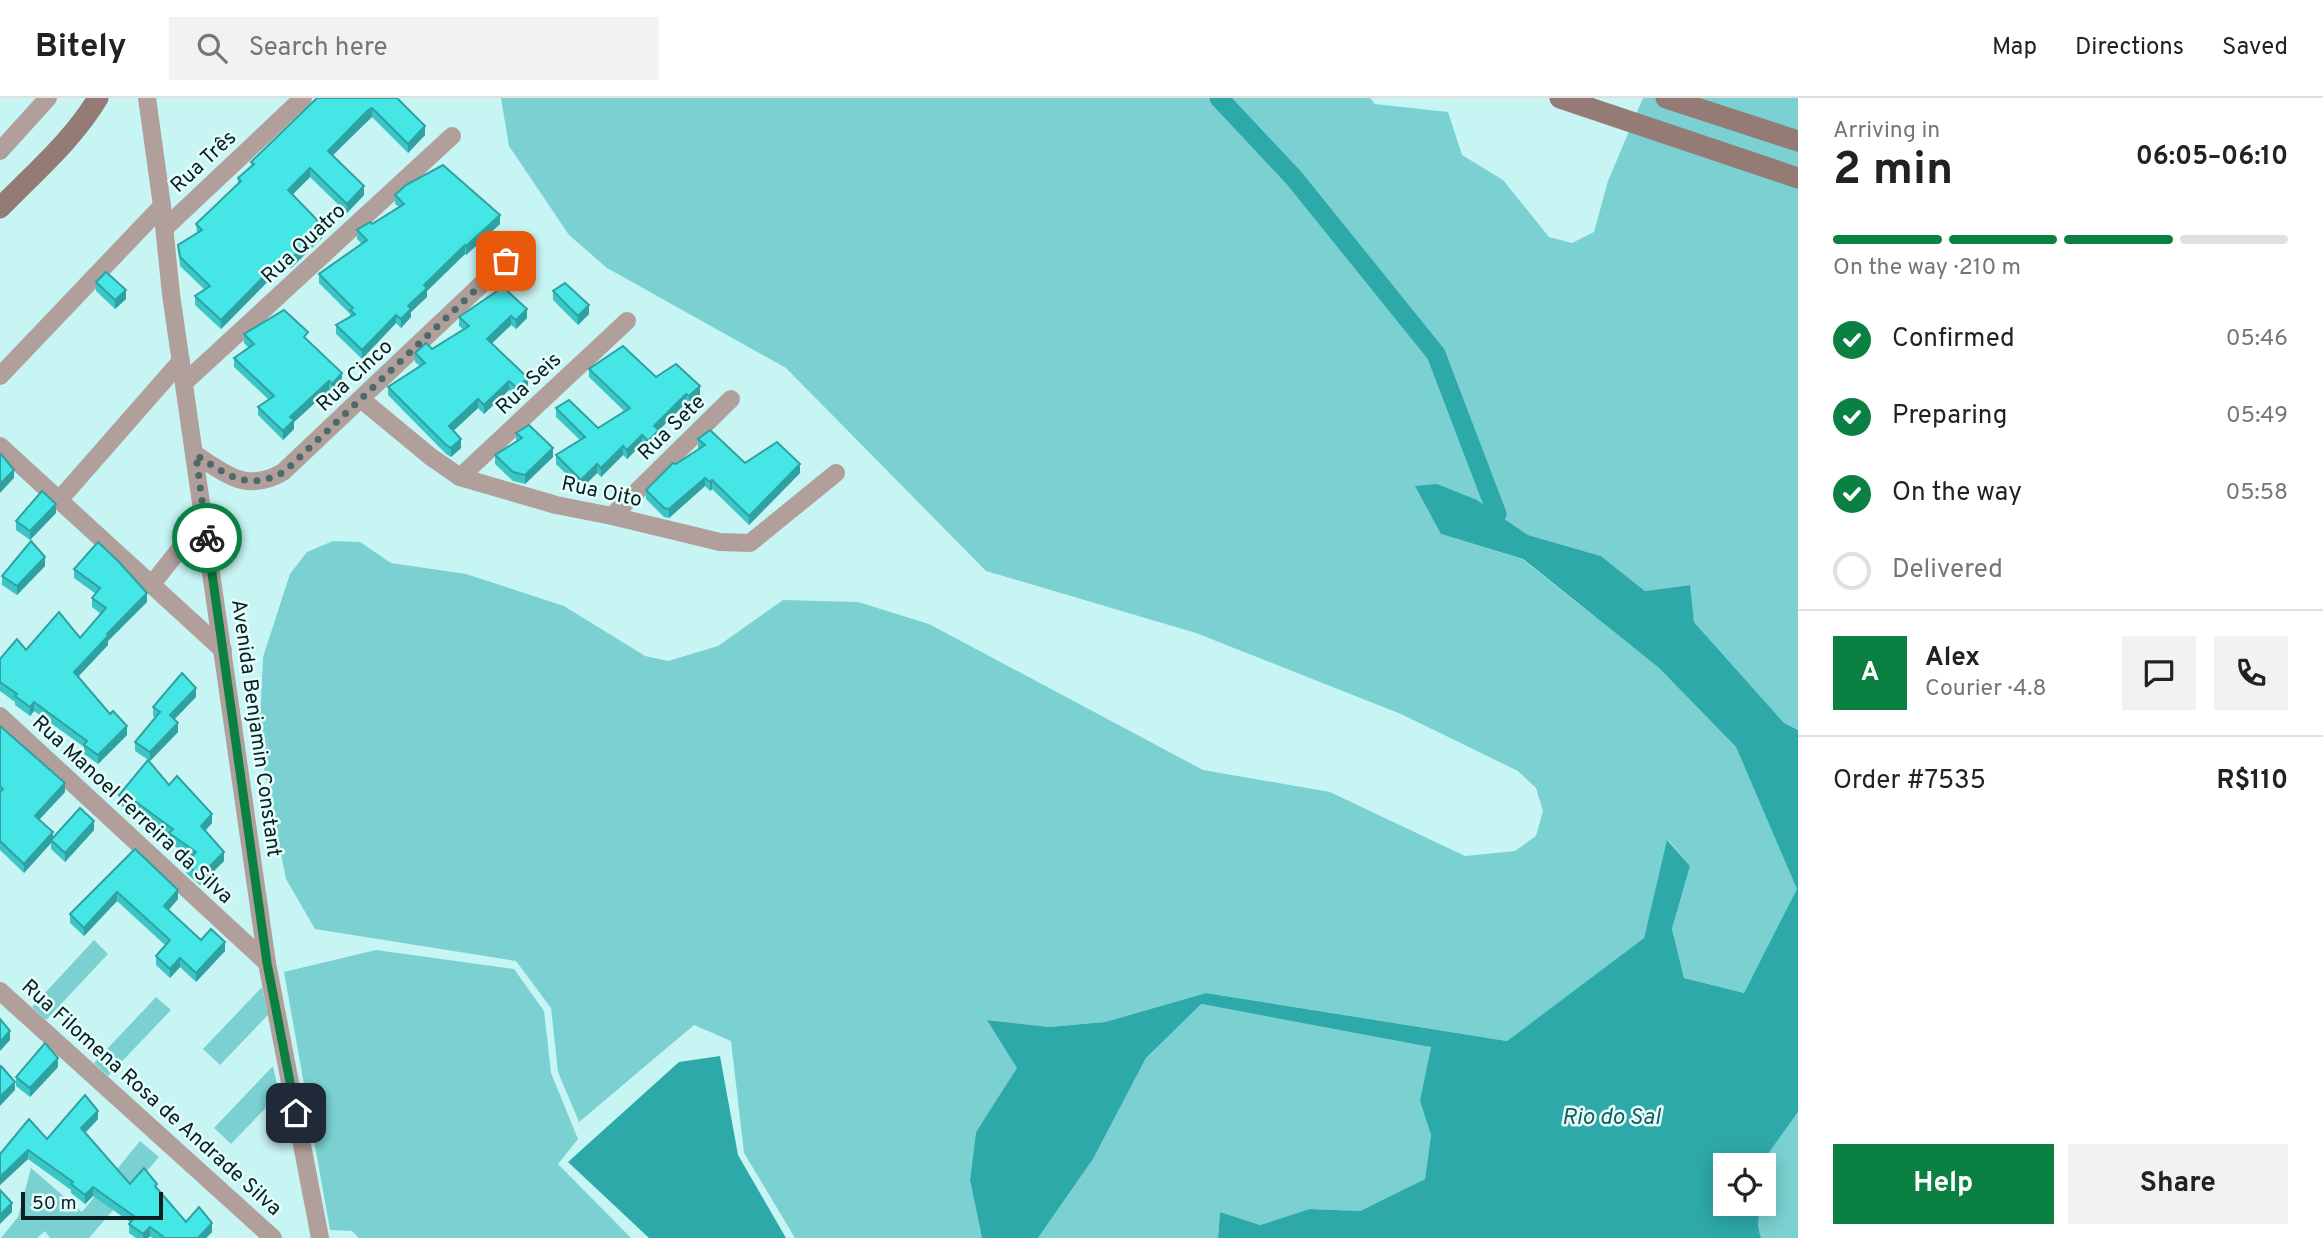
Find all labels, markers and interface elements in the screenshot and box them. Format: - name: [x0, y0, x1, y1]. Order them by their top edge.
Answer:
- search box: [169, 17, 659, 80]
- text: Bitely: [35, 27, 127, 69]
- icon: search: [193, 29, 231, 67]
- text: Search here: [249, 32, 388, 65]
- text: Map: [1992, 33, 2037, 63]
- text: Directions: [2075, 33, 2184, 63]
- text: Saved: [2222, 33, 2288, 63]
- text: Arriving in: [1833, 117, 1940, 146]
- street label: Rua Três: [165, 125, 243, 199]
- text: 06:05–06:10: [2136, 141, 2288, 174]
- text: 2 min: [1833, 142, 1953, 201]
- street label: Rua Quatro: [256, 198, 352, 290]
- pin: [476, 231, 536, 291]
- icon: bag: [487, 242, 525, 280]
- text: On the way · 210 m: [1833, 254, 2021, 283]
- icon: check: [1833, 321, 1871, 359]
- text: Confirmed: [1892, 323, 2015, 356]
- text: 05:46: [2226, 325, 2288, 354]
- street label: Rua Cinco: [311, 334, 399, 418]
- street label: Rua Seis: [490, 347, 568, 421]
- street label: Rua Sete: [632, 389, 712, 467]
- icon: check: [1833, 398, 1871, 436]
- text: Preparing: [1892, 400, 2007, 433]
- text: 05:49: [2226, 402, 2288, 431]
- street label: Rua Oito: [559, 471, 644, 514]
- icon: check: [1833, 475, 1871, 513]
- text: On the way: [1892, 477, 2022, 510]
- text: 05:58: [2225, 479, 2288, 508]
- courier: [172, 503, 242, 573]
- icon: bike: [188, 519, 226, 557]
- text: Delivered: [1892, 554, 2003, 587]
- street label: Avenida Benjamin Constant: [224, 598, 287, 859]
- button: chat: [2122, 636, 2196, 710]
- button: phone: [2214, 636, 2288, 710]
- text: Alex: [1925, 642, 1980, 675]
- text: A: [1861, 657, 1879, 690]
- text: Courier · 4.8: [1925, 675, 2046, 704]
- street label: Rua Manoel Ferreira da Silva: [26, 710, 238, 910]
- text: Order #7535: [1833, 765, 1986, 798]
- text: R$110: [2216, 765, 2288, 798]
- street label: Rua Filomena Rosa de Andrade Silva: [15, 974, 287, 1222]
- pin: [266, 1083, 326, 1143]
- icon: home: [277, 1094, 315, 1132]
- water label: Rio do Sal: [1562, 1104, 1661, 1133]
- button: Help: [1833, 1144, 2054, 1224]
- button: Share: [2068, 1144, 2288, 1224]
- map controls: [1713, 1153, 1776, 1216]
- button: locate: [1713, 1153, 1776, 1216]
- scale bar: [21, 1189, 163, 1221]
- text: 50 m: [32, 1192, 77, 1216]

